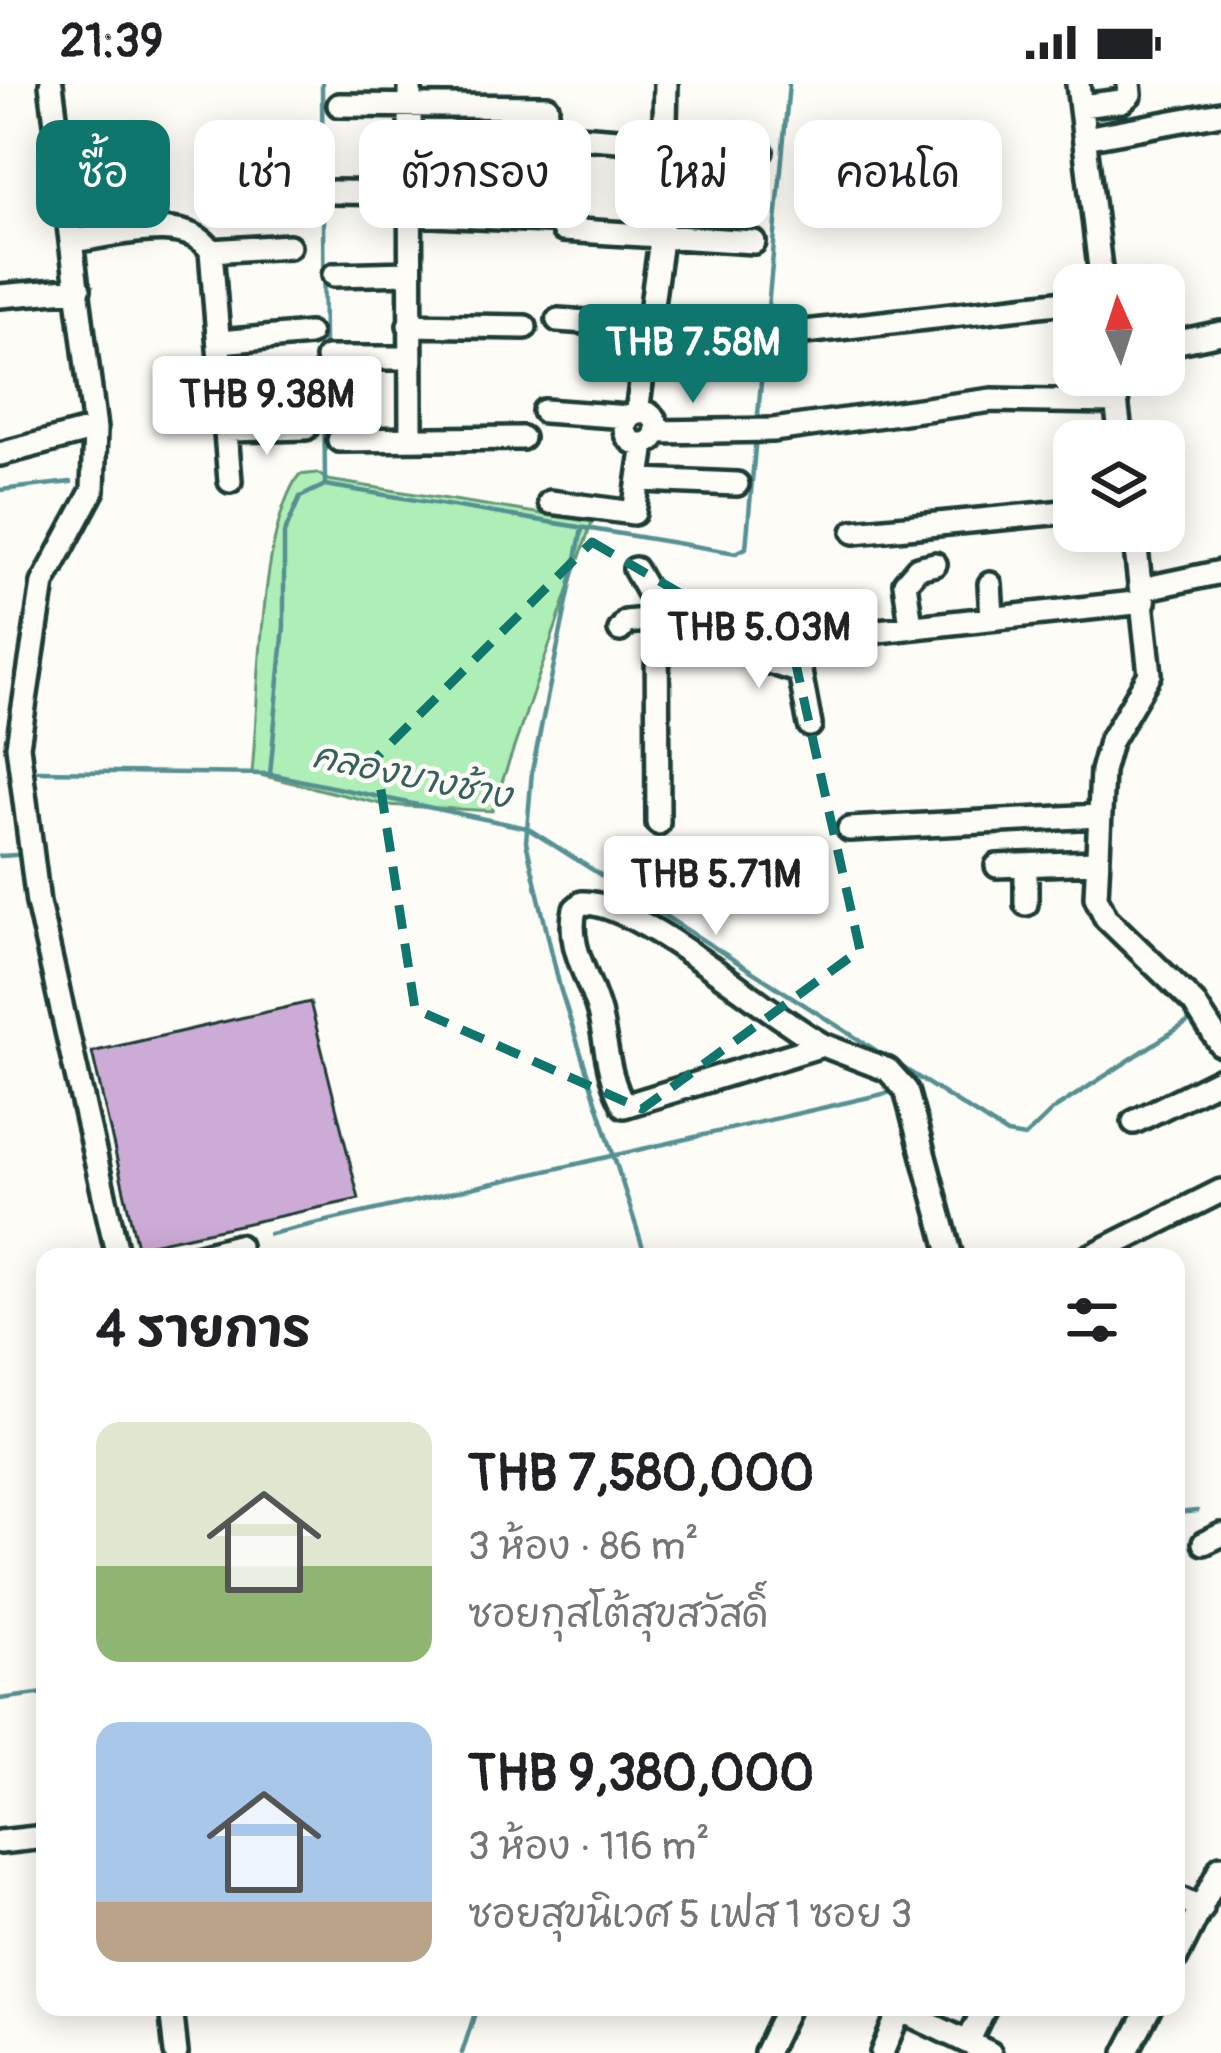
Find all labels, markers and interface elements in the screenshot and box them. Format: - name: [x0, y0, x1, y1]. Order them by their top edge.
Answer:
- text: 21:39: [60, 14, 163, 70]
- chip: ซื้อ: [36, 120, 170, 228]
- chip: เช่า: [194, 120, 335, 228]
- chip: ตัวกรอง: [359, 120, 591, 228]
- chip: ใหม่: [615, 120, 770, 228]
- chip: คอนโด: [794, 120, 1002, 228]
- north arrow: [1053, 264, 1185, 396]
- map controls: [1053, 264, 1185, 552]
- pin: THB 7.58M: [556, 304, 830, 406]
- text: THB 7.58M: [606, 318, 780, 367]
- pin: THB 9.38M: [130, 356, 404, 458]
- text: THB 9.38M: [180, 370, 355, 419]
- button: layers: [1053, 420, 1185, 552]
- pin: THB 5.03M: [622, 589, 896, 691]
- text: THB 5.03M: [667, 603, 851, 652]
- water label: คลองบางช้าง: [309, 732, 519, 820]
- pin: THB 5.71M: [579, 836, 853, 938]
- text: THB 5.71M: [631, 850, 801, 899]
- icon: filters: [1059, 1287, 1125, 1353]
- text: 4 รายการ: [96, 1298, 311, 1362]
- text: THB 7,580,000: [468, 1442, 814, 1506]
- icon: home: [192, 1470, 336, 1614]
- text: 3 ห้อง · 86 m²: [468, 1522, 699, 1571]
- text: ซอยกุสโต้สุขสวัสดิ์: [468, 1590, 768, 1639]
- text: THB 9,380,000: [468, 1742, 814, 1806]
- icon: home: [192, 1770, 336, 1914]
- text: 3 ห้อง · 116 m²: [468, 1822, 710, 1871]
- text: ซอยสุขนิเวศ 5 เฟส 1 ซอย 3: [468, 1890, 912, 1939]

